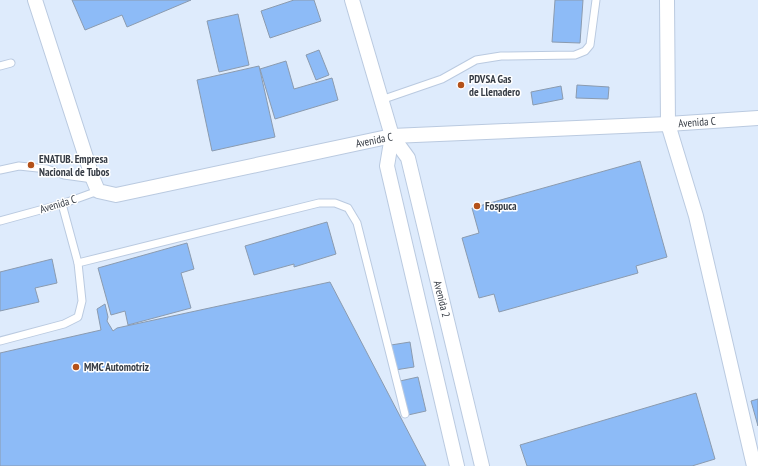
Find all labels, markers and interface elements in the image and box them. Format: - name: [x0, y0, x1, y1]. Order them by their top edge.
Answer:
- place label: PDVSA Gas de Llenadero: [469, 72, 520, 99]
- marker: PDVSA Gas de Llenadero: [456, 80, 466, 90]
- street label: Avenida C: [678, 114, 716, 130]
- street label: Avenida C: [354, 130, 394, 150]
- place label: ENATUB. Empresa Nacional de Tubos: [39, 152, 110, 179]
- marker: ENATUB. Empresa Nacional de Tubos: [26, 160, 36, 170]
- street label: Avenida C: [38, 192, 78, 216]
- place label: Fospuca: [485, 199, 517, 213]
- marker: Fospuca: [472, 201, 482, 211]
- street label: Avenida 2: [431, 279, 453, 319]
- place label: MMC Automotriz: [84, 360, 149, 374]
- marker: MMC Automotriz: [71, 362, 81, 372]

